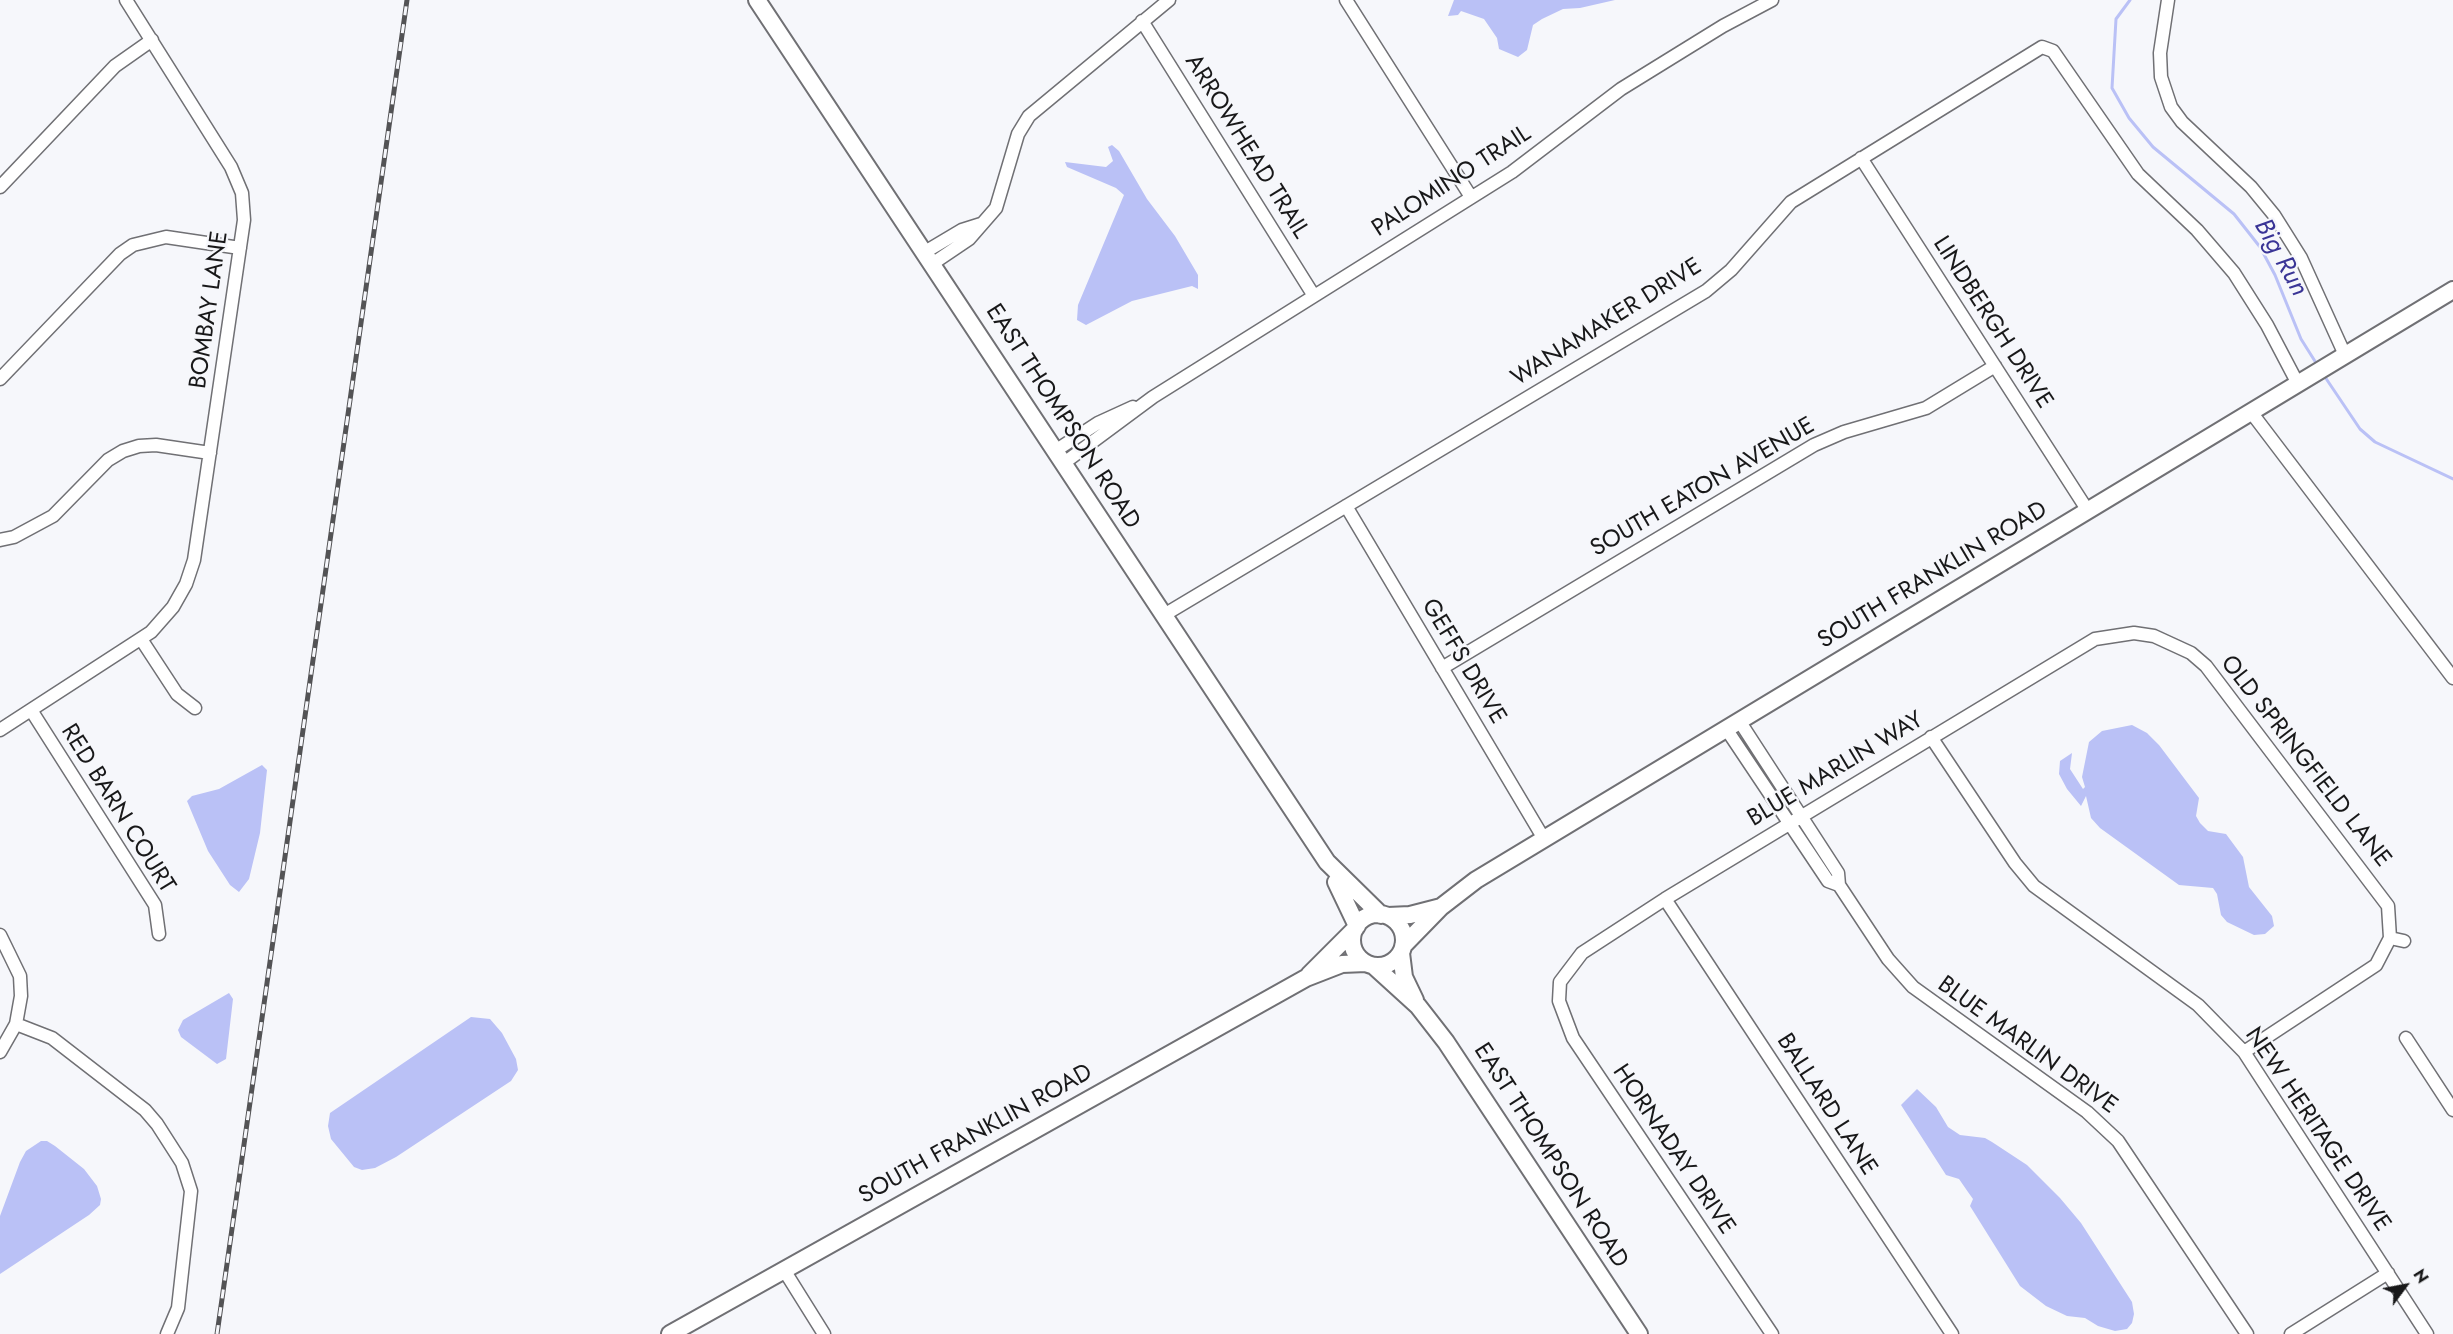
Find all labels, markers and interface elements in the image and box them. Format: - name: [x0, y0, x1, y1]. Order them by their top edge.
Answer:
- street label: ARROWHEAD TRAIL: [1178, 50, 1314, 244]
- street label: PALOMINO TRAIL: [1367, 120, 1537, 244]
- water label: Big Run: [2246, 214, 2314, 302]
- street label: BOMBAY LANE: [185, 229, 235, 391]
- street label: LINDBERGH DRIVE: [1926, 232, 2058, 414]
- street label: WANAMAKER DRIVE: [1507, 253, 1707, 393]
- street label: EAST THOMPSON ROAD: [979, 299, 1145, 535]
- street label: SOUTH EATON AVENUE: [1586, 412, 1820, 564]
- street label: SOUTH FRANKLIN ROAD: [1813, 496, 2053, 656]
- street label: GEFFS DRIVE: [1414, 594, 1512, 730]
- street label: OLD SPRINGFIELD LANE: [2213, 650, 2397, 874]
- street label: BLUE MARLIN WAY: [1743, 706, 1929, 834]
- street label: RED BARN COURT: [54, 719, 180, 899]
- street label: BLUE MARLIN DRIVE: [1931, 971, 2123, 1121]
- street label: NEW HERITAGE DRIVE: [2238, 1022, 2396, 1238]
- street label: BALLARD LANE: [1769, 1029, 1883, 1181]
- street label: EAST THOMPSON ROAD: [1467, 1038, 1633, 1274]
- street label: SOUTH FRANKLIN ROAD: [854, 1059, 1098, 1211]
- street label: HORNADAY DRIVE: [1605, 1059, 1741, 1241]
- north arrow: [2375, 1256, 2435, 1316]
- text: N: [2408, 1265, 2434, 1288]

